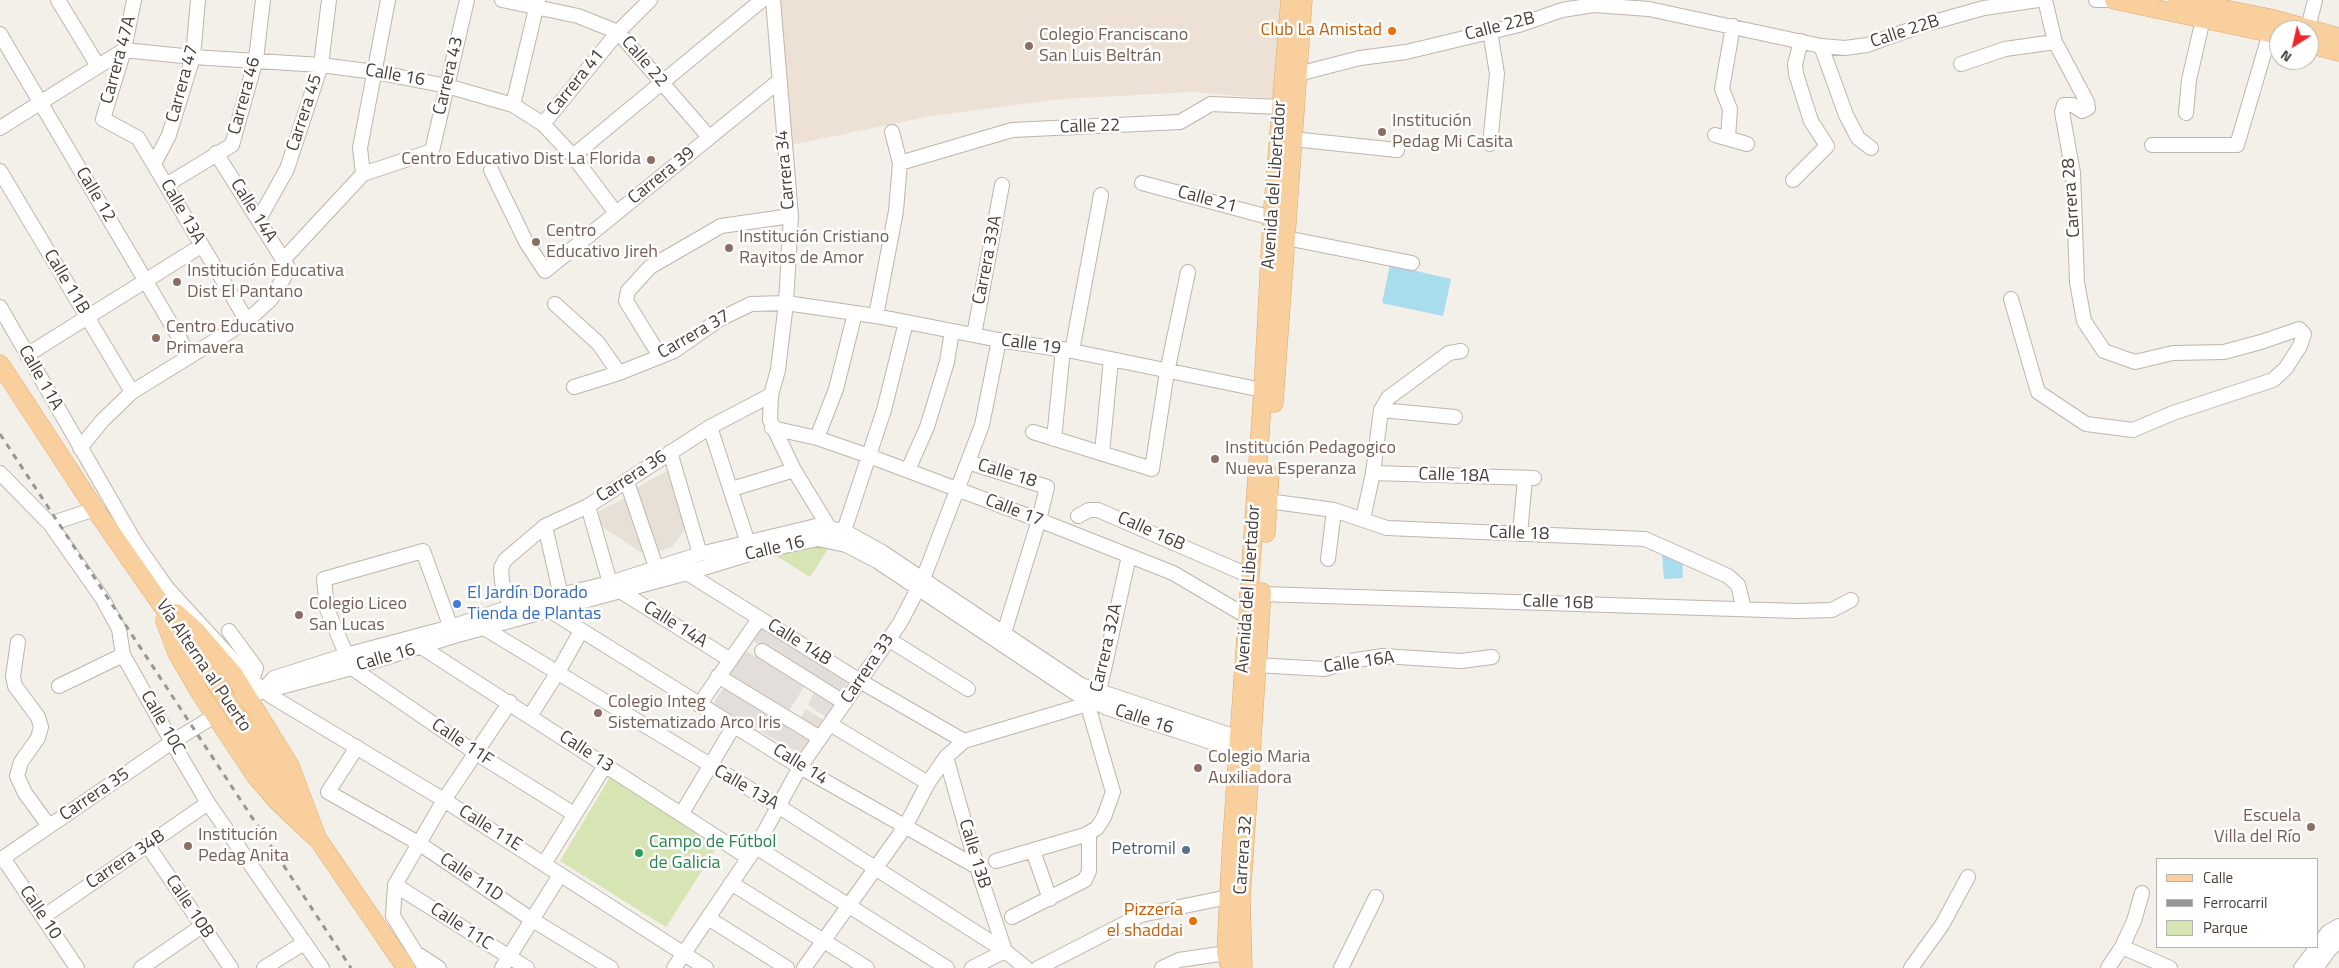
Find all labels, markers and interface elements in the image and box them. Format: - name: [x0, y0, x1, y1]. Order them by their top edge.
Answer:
- street label: Calle 22B: [1463, 8, 1537, 46]
- street label: Calle 22B: [1868, 11, 1942, 53]
- street label: Carrera 47A: [97, 14, 141, 106]
- place label: Club La Amistad: [1261, 20, 1382, 42]
- north arrow: [2269, 20, 2319, 70]
- place label: Colegio Franciscano San Luis Beltrán: [1039, 25, 1188, 68]
- marker: Club La Amistad: [1386, 25, 1398, 37]
- street label: Calle 22: [616, 32, 672, 92]
- street label: Carrera 43: [430, 35, 468, 117]
- marker: Colegio Franciscano San Luis Beltrán: [1023, 40, 1035, 52]
- street label: Carrera 47: [162, 43, 204, 125]
- street label: Carrera 41: [543, 45, 609, 121]
- text: N: [2276, 45, 2296, 68]
- street label: Carrera 46: [224, 55, 266, 137]
- street label: Calle 16: [363, 60, 427, 92]
- street label: Carrera 45: [282, 72, 328, 154]
- street label: Avenida del Libertador: [1258, 100, 1292, 270]
- place label: Institución Pedag Mi Casita: [1392, 111, 1513, 154]
- street label: Calle 22: [1059, 115, 1121, 139]
- marker: Institución Pedag Mi Casita: [1376, 126, 1388, 138]
- street label: Carrera 34: [772, 129, 800, 211]
- street label: Carrera 39: [624, 143, 700, 209]
- place label: Centro Educativo Dist La Florida: [401, 149, 641, 171]
- marker: Centro Educativo Dist La Florida: [645, 154, 657, 166]
- street label: Carrera 28: [2058, 158, 2086, 238]
- street label: Calle 12: [70, 164, 120, 226]
- street label: Calle 14A: [225, 175, 281, 247]
- street label: Calle 13A: [155, 176, 209, 248]
- street label: Calle 21: [1175, 182, 1239, 218]
- street label: Carrera 33A: [969, 214, 1007, 306]
- place label: Centro Educativo Jireh: [546, 221, 658, 264]
- place label: Institución Cristiano Rayitos de Amor: [739, 227, 889, 270]
- marker: Centro Educativo Jireh: [530, 236, 542, 248]
- marker: Institución Cristiano Rayitos de Amor: [723, 242, 735, 254]
- street label: Calle 11B: [38, 246, 94, 318]
- place label: Institución Educativa Dist El Pantano: [187, 261, 344, 304]
- marker: Institución Educativa Dist El Pantano: [171, 276, 183, 288]
- street label: Carrera 37: [654, 306, 734, 364]
- place label: Centro Educativo Primavera: [166, 317, 294, 359]
- street label: Calle 19: [1000, 330, 1062, 360]
- marker: Centro Educativo Primavera: [150, 332, 162, 344]
- street label: Calle 11A: [13, 342, 67, 414]
- place label: Institución Pedagogico Nueva Esperanza: [1225, 438, 1396, 480]
- street label: Carrera 36: [593, 446, 671, 508]
- marker: Institución Pedagogico Nueva Esperanza: [1209, 453, 1221, 465]
- street label: Calle 18: [975, 455, 1039, 493]
- street label: Calle 18A: [1418, 464, 1490, 488]
- street label: Calle 17: [982, 490, 1046, 532]
- street label: Avenida del Libertador: [1232, 504, 1266, 674]
- street label: Calle 16B: [1114, 508, 1188, 556]
- street label: Calle 18: [1488, 522, 1550, 546]
- street label: Calle 16: [743, 532, 807, 566]
- place label: El Jardín Dorado Tienda de Plantas: [467, 583, 601, 626]
- street label: Calle 16B: [1522, 591, 1594, 615]
- place label: Colegio Liceo San Lucas: [309, 594, 407, 636]
- street label: Vía Alterna al Puerto: [151, 596, 255, 736]
- street label: Calle 14A: [639, 597, 711, 653]
- marker: El Jardín Dorado Tienda de Plantas: [451, 598, 463, 610]
- street label: Carrera 32A: [1086, 602, 1128, 694]
- marker: Colegio Liceo San Lucas: [293, 609, 305, 621]
- street label: Calle 14B: [763, 615, 835, 671]
- street label: Carrera 33: [837, 630, 899, 708]
- street label: Calle 16: [354, 639, 418, 677]
- street label: Calle 16A: [1322, 647, 1396, 679]
- street label: Calle 10C: [135, 687, 189, 759]
- place label: Colegio Integ Sistematizado Arco Iris: [608, 692, 781, 734]
- street label: Calle 16: [1112, 700, 1176, 740]
- marker: Colegio Integ Sistematizado Arco Iris: [592, 707, 604, 719]
- street label: Calle 11F: [427, 715, 497, 771]
- street label: Calle 13: [555, 727, 617, 777]
- street label: Calle 14: [769, 740, 831, 790]
- place label: Colegio Maria Auxiliadora: [1208, 747, 1310, 790]
- street label: Calle 13A: [710, 761, 782, 815]
- marker: Colegio Maria Auxiliadora: [1192, 762, 1204, 774]
- street label: Carrera 35: [56, 764, 134, 826]
- street label: Calle 11E: [454, 801, 526, 857]
- place label: Escuela Villa del Río: [2214, 806, 2301, 849]
- street label: Carrera 32: [1230, 815, 1258, 895]
- street label: Calle 13B: [953, 817, 995, 891]
- marker: Escuela Villa del Río: [2305, 821, 2317, 833]
- place label: Institución Pedag Anita: [198, 825, 289, 868]
- street label: Carrera 34B: [82, 826, 170, 894]
- place label: Campo de Fútbol de Galicia: [649, 832, 777, 874]
- place label: Petromil: [1111, 839, 1176, 861]
- marker: Institución Pedag Anita: [182, 840, 194, 852]
- marker: Petromil: [1180, 844, 1192, 856]
- marker: Campo de Fútbol de Galicia: [633, 847, 645, 859]
- street label: Calle 11D: [435, 849, 507, 907]
- legend: [2156, 858, 2319, 948]
- text: Calle: [2203, 866, 2233, 889]
- street label: Calle 10B: [160, 871, 218, 943]
- street label: Calle 10: [14, 882, 66, 944]
- text: Ferrocarril: [2203, 891, 2268, 914]
- street label: Calle 11C: [426, 899, 496, 955]
- place label: Pizzería el shaddai: [1107, 900, 1183, 942]
- marker: Pizzería el shaddai: [1187, 915, 1199, 927]
- text: Parque: [2203, 916, 2248, 939]

